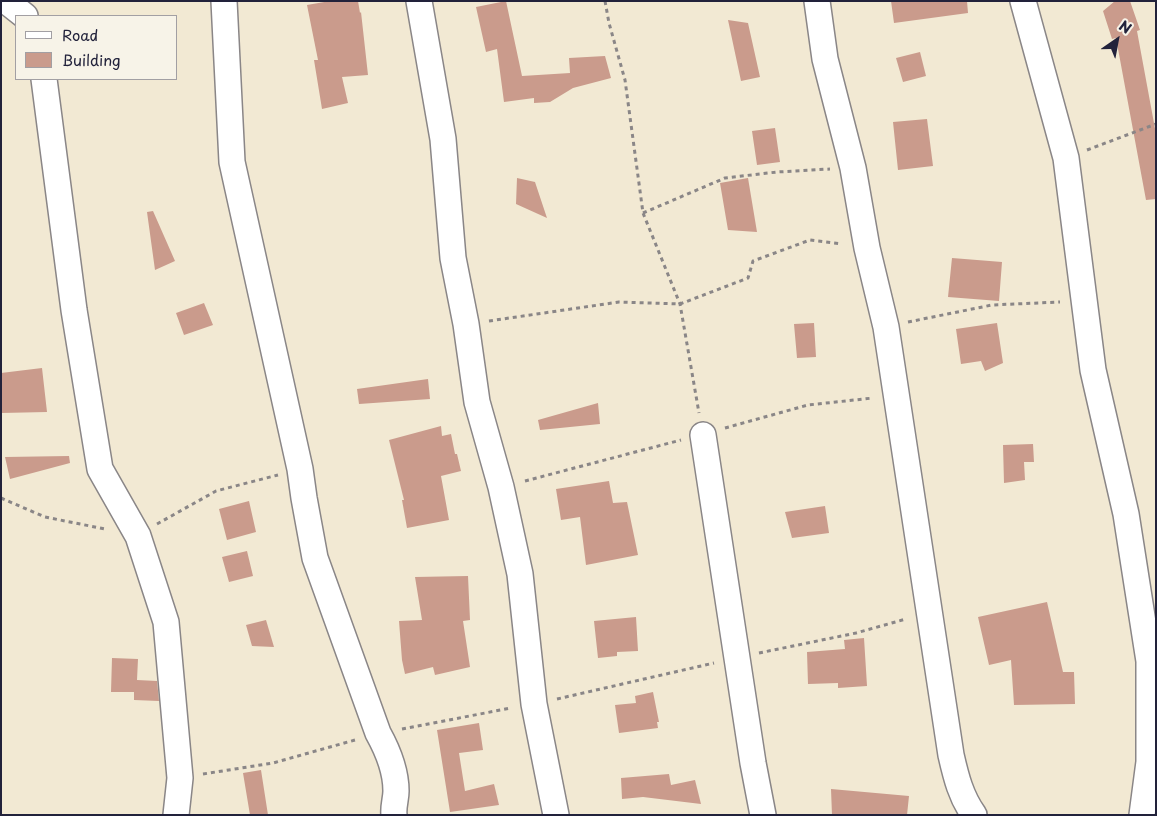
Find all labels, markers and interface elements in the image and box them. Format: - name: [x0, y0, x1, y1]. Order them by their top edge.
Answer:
- legend: [15, 15, 178, 80]
- north arrow: [1092, 15, 1142, 65]
- text: N: [1115, 15, 1136, 39]
- text: Road: [62, 23, 98, 46]
- text: Building: [62, 48, 121, 71]

